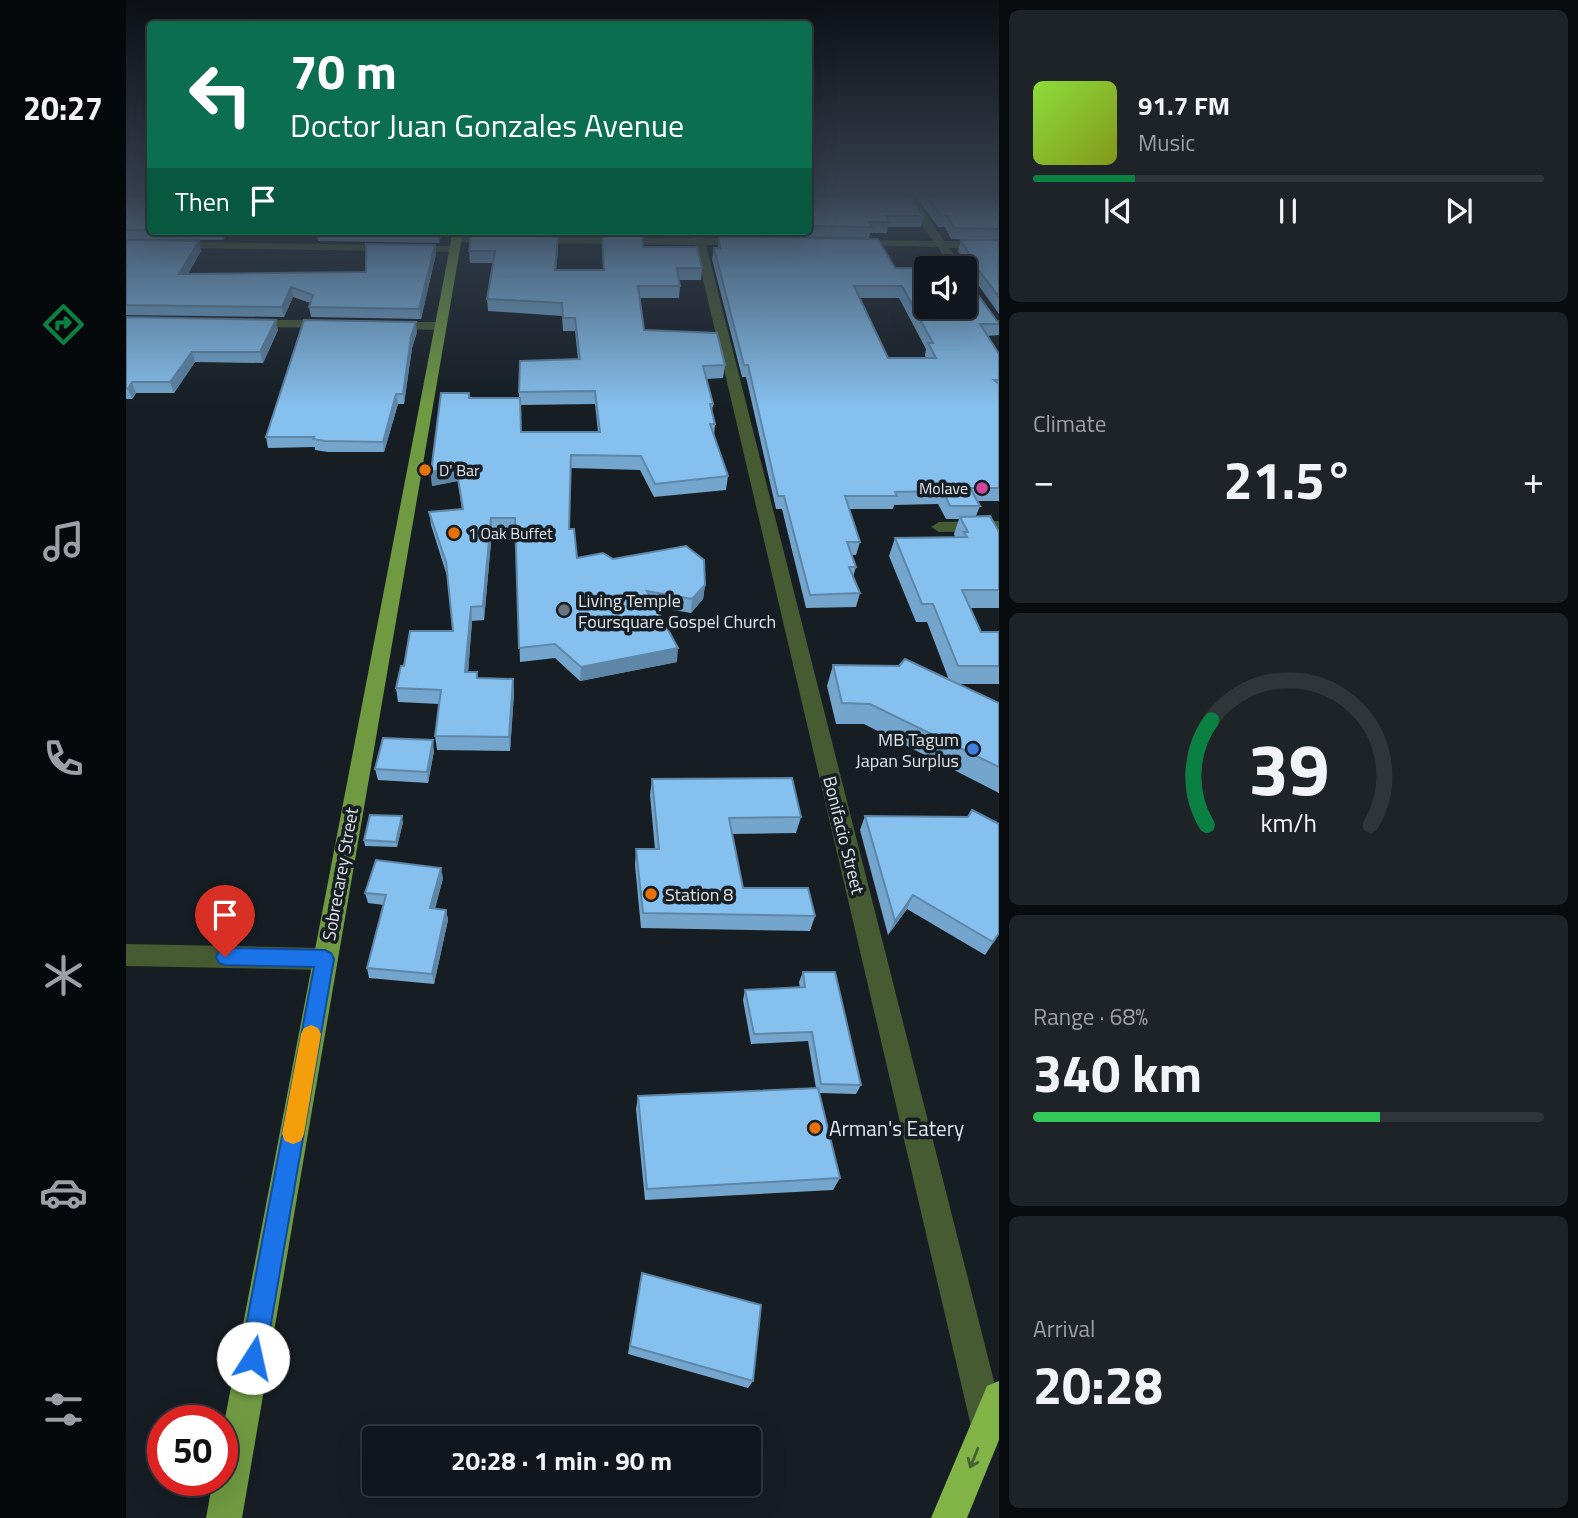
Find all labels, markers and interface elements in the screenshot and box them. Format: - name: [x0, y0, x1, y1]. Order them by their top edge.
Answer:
- text: 70 m: [290, 33, 397, 108]
- icon: left: [175, 49, 266, 140]
- text: 20:27: [23, 84, 103, 132]
- text: 91.7 FM: [1138, 86, 1230, 125]
- text: Doctor Juan Gonzales Avenue: [290, 101, 684, 149]
- text: Music: [1138, 125, 1195, 160]
- text: Then: [175, 182, 230, 221]
- icon: arrive: [244, 182, 282, 220]
- icon: previous: [1099, 192, 1137, 230]
- icon: pause: [1269, 192, 1307, 230]
- icon: next: [1440, 192, 1478, 230]
- map controls: [914, 256, 977, 319]
- button: sound: [914, 256, 977, 319]
- icon: directions: [39, 300, 88, 349]
- text: Climate: [1033, 406, 1106, 441]
- text: 21.5°: [1224, 440, 1353, 519]
- text: −: [1033, 451, 1054, 509]
- text: +: [1523, 451, 1544, 509]
- place label: D' Bar: [439, 458, 480, 482]
- marker: D' Bar: [417, 462, 433, 478]
- place label: Molave: [919, 476, 968, 500]
- marker: Molave: [974, 480, 990, 496]
- icon: music: [39, 517, 88, 566]
- place label: 1 Oak Buffet: [468, 521, 553, 545]
- marker: 1 Oak Buffet: [446, 525, 462, 541]
- place label: Living Temple Foursquare Gospel Church: [578, 587, 776, 635]
- marker: Living Temple Foursquare Gospel Church: [556, 602, 572, 618]
- text: 39: [1248, 713, 1329, 823]
- place label: MB Tagum Japan Surplus: [856, 726, 959, 774]
- icon: phone: [39, 734, 88, 783]
- marker: MB Tagum Japan Surplus: [965, 741, 981, 757]
- street label: Bonifacio Street: [816, 773, 872, 898]
- text: km/h: [1260, 804, 1317, 842]
- street label: Sobrecarey Street: [315, 805, 365, 943]
- place label: Station 8: [665, 881, 733, 908]
- pin: [195, 885, 255, 957]
- marker: Station 8: [643, 886, 659, 902]
- icon: arrive: [206, 896, 244, 934]
- icon: climate: [39, 951, 88, 1000]
- text: Range · 68%: [1033, 999, 1148, 1034]
- text: 340 km: [1033, 1033, 1202, 1112]
- place label: Arman's Eatery: [829, 1112, 964, 1144]
- marker: Arman's Eatery: [807, 1120, 823, 1136]
- icon: car: [39, 1168, 88, 1217]
- text: Arrival: [1033, 1311, 1095, 1346]
- position arrow: [216, 1321, 290, 1395]
- text: 20:28: [1033, 1345, 1163, 1424]
- icon: filters: [39, 1385, 88, 1434]
- speed limit sign: 50: [147, 1405, 238, 1496]
- text: 20:28 · 1 min · 90 m: [451, 1441, 672, 1480]
- one-way arrow: [967, 1447, 980, 1468]

